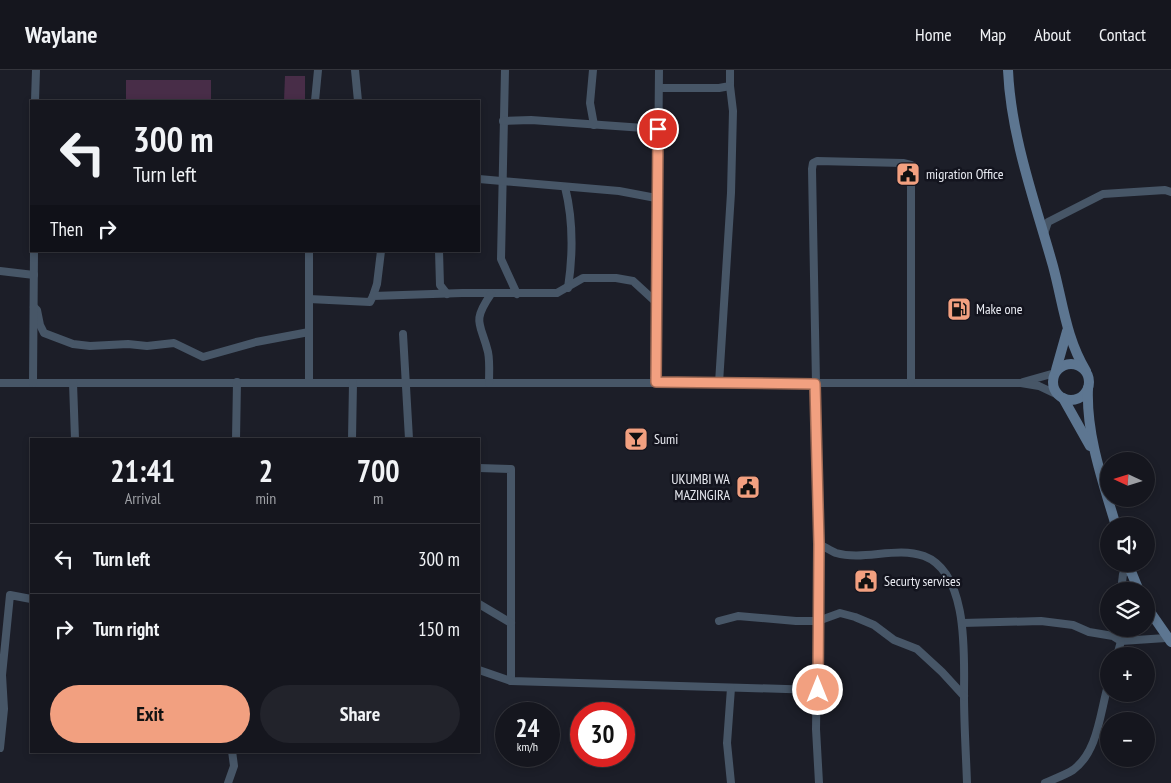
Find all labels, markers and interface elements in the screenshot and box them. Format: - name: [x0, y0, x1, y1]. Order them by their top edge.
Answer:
- text: Waylane: [25, 19, 98, 50]
- text: Home: [915, 23, 952, 46]
- text: Map: [980, 23, 1006, 46]
- text: About: [1034, 23, 1071, 46]
- text: Contact: [1099, 23, 1146, 46]
- pin: [637, 108, 679, 150]
- icon: arrive: [644, 115, 672, 143]
- text: 300 m: [133, 116, 214, 162]
- icon: left: [50, 120, 115, 185]
- text: Turn left: [133, 160, 197, 188]
- public building icon: migration Office: [895, 161, 921, 187]
- place label: migration Office: [926, 165, 1004, 183]
- icon: right: [93, 215, 121, 243]
- text: Then: [50, 217, 83, 241]
- fuel station icon: Make one: [946, 296, 972, 322]
- place label: Make one: [976, 300, 1023, 318]
- bar icon: Sumi: [623, 426, 649, 452]
- place label: Sumi: [654, 430, 678, 448]
- text: 21:41: [110, 451, 175, 490]
- text: 2: [259, 451, 273, 490]
- text: 700: [357, 451, 400, 490]
- north arrow: [1100, 452, 1155, 508]
- map controls: [1100, 452, 1155, 767]
- place label: UKUMBI WA MAZINGIRA: [671, 470, 730, 504]
- public building icon: UKUMBI WA MAZINGIRA: [735, 474, 761, 500]
- text: Arrival: [125, 488, 161, 508]
- text: min: [255, 488, 276, 508]
- text: m: [373, 488, 383, 508]
- button: sound: [1100, 517, 1155, 572]
- icon: left: [50, 545, 78, 573]
- text: Turn left: [93, 547, 150, 571]
- text: 300 m: [418, 547, 460, 571]
- public building icon: Securty servises: [853, 568, 879, 594]
- place label: Securty servises: [884, 572, 961, 590]
- button: layers: [1100, 582, 1155, 637]
- icon: right: [50, 615, 78, 643]
- text: Turn right: [93, 617, 159, 641]
- text: 150 m: [418, 617, 460, 641]
- button: +: [1100, 647, 1155, 702]
- position arrow: [791, 663, 843, 715]
- button: Exit: [50, 685, 250, 743]
- button: Share: [260, 685, 460, 743]
- speed limit sign: 30: [570, 702, 635, 767]
- text: 24: [516, 712, 539, 744]
- button: −: [1100, 712, 1155, 767]
- text: km/h: [517, 739, 538, 754]

